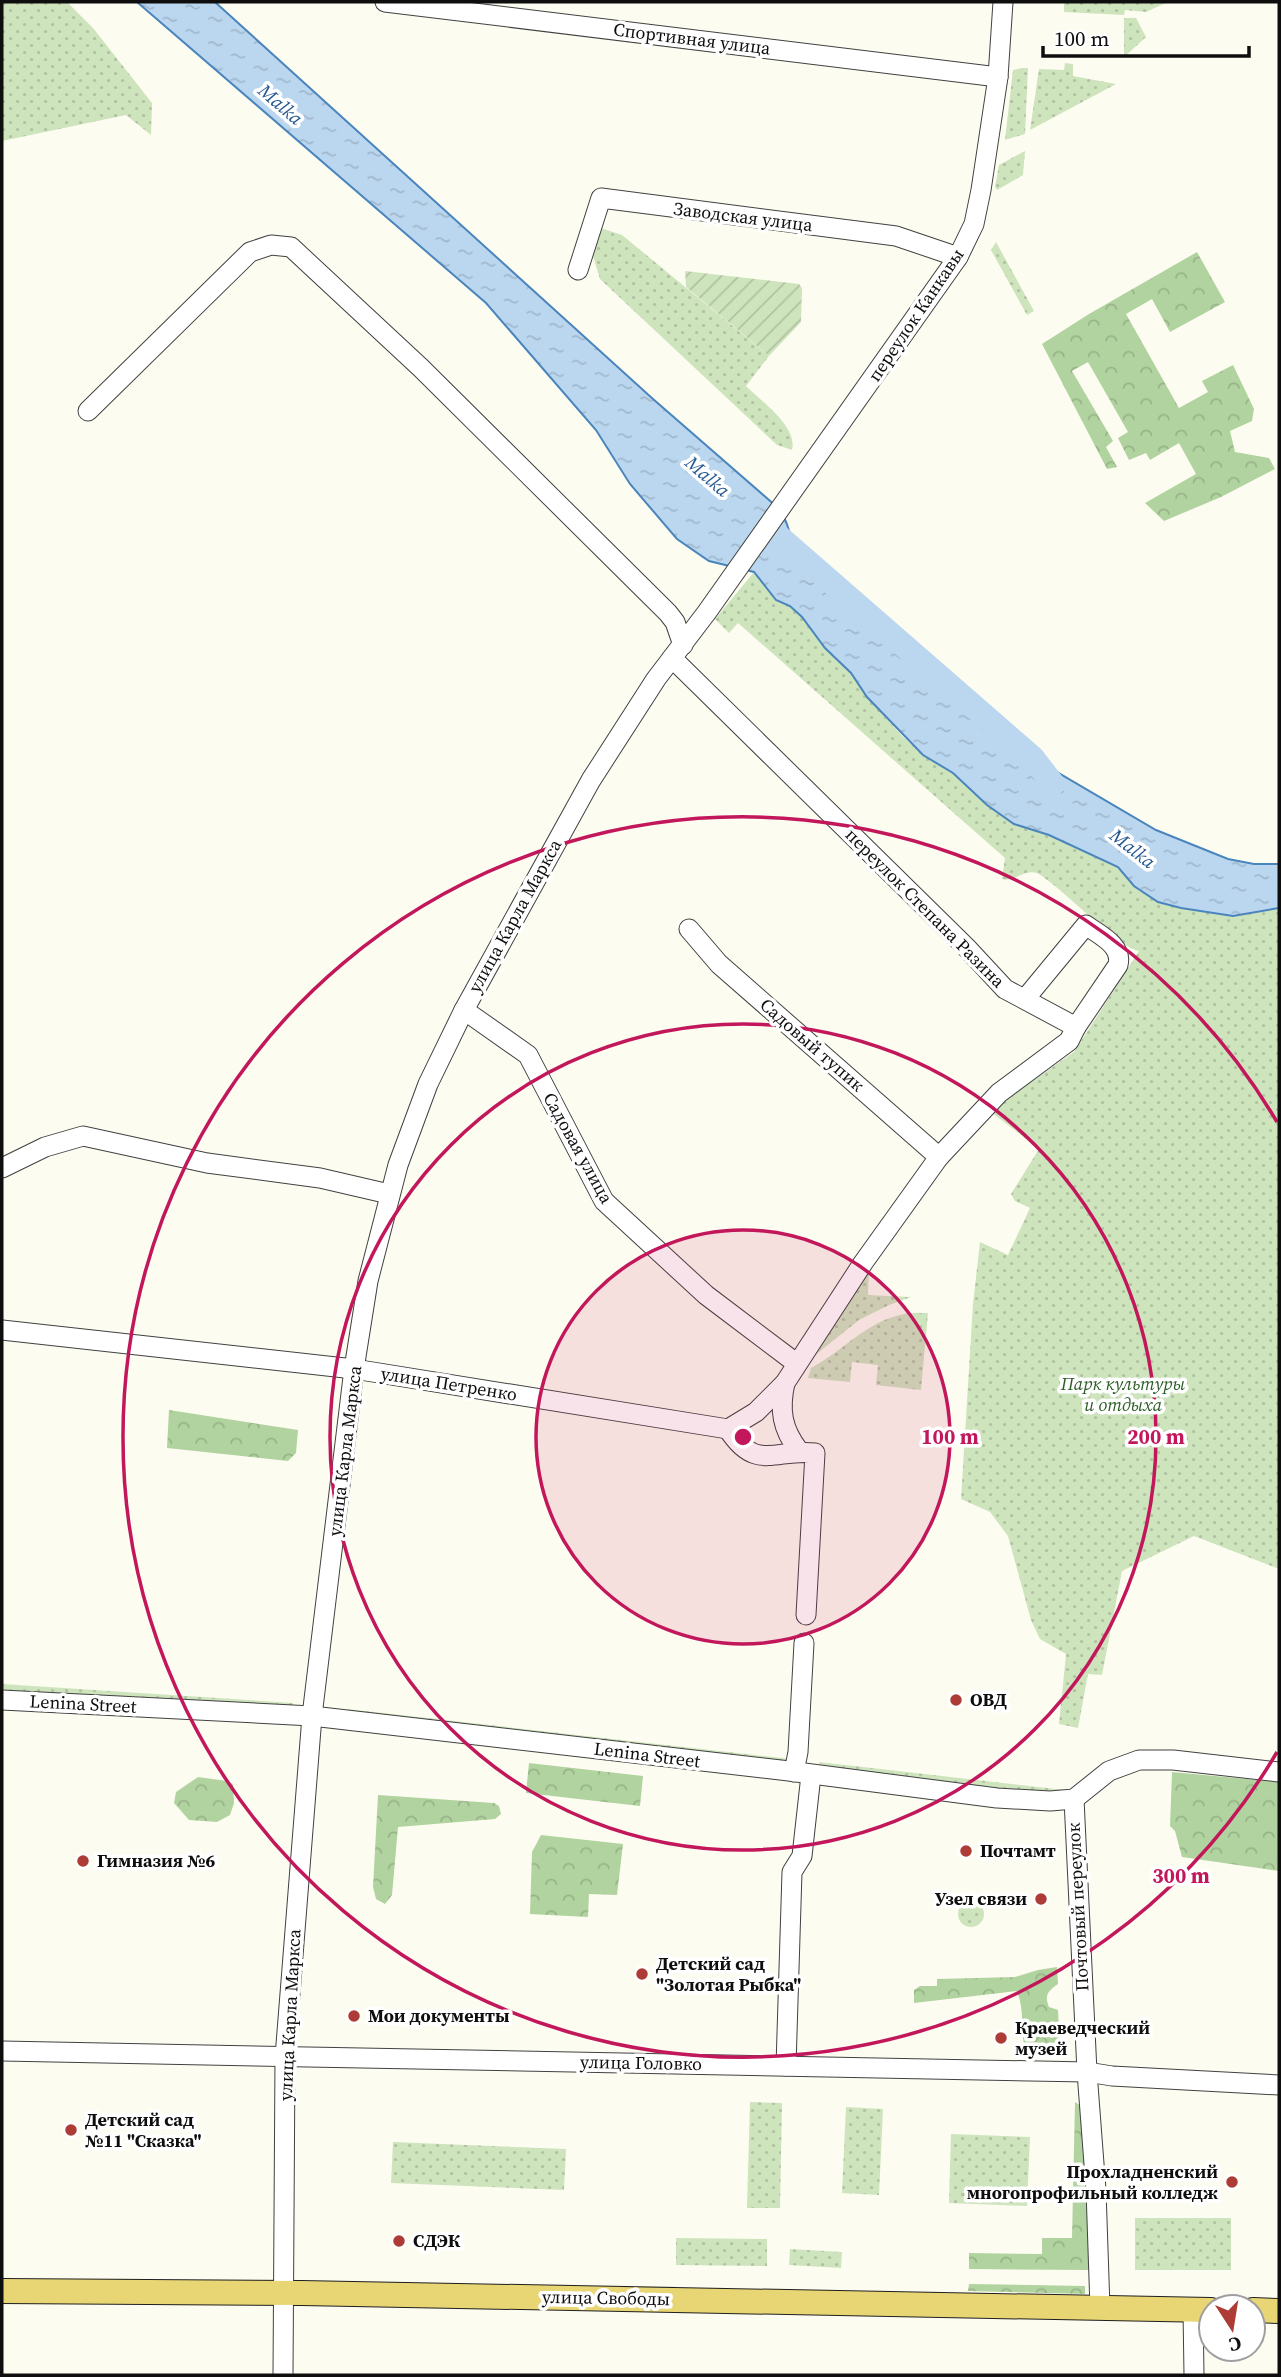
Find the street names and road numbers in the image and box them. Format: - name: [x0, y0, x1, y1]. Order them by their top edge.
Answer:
- street label: Спортивная улица: [612, 16, 773, 61]
- street label: Заводская улица: [672, 196, 815, 238]
- street label: переулок Канкавы: [862, 243, 970, 386]
- street label: переулок Степана Разина: [840, 822, 1011, 994]
- street label: улица Карла Маркса: [462, 834, 568, 997]
- street label: Садовый тупик: [755, 992, 870, 1097]
- street label: Садовая улица: [538, 1088, 620, 1209]
- street label: улица Петренко: [379, 1360, 519, 1407]
- street label: улица Карла Маркса: [322, 1363, 367, 1538]
- street label: Lenina Street: [29, 1688, 137, 1719]
- street label: Lenina Street: [592, 1736, 702, 1773]
- street label: Почтовый переулок: [1061, 1822, 1094, 1992]
- street label: улица Карла Маркса: [273, 1928, 307, 2102]
- street label: улица Головко: [580, 2049, 702, 2076]
- street label: улица Свободы: [542, 2284, 670, 2311]

